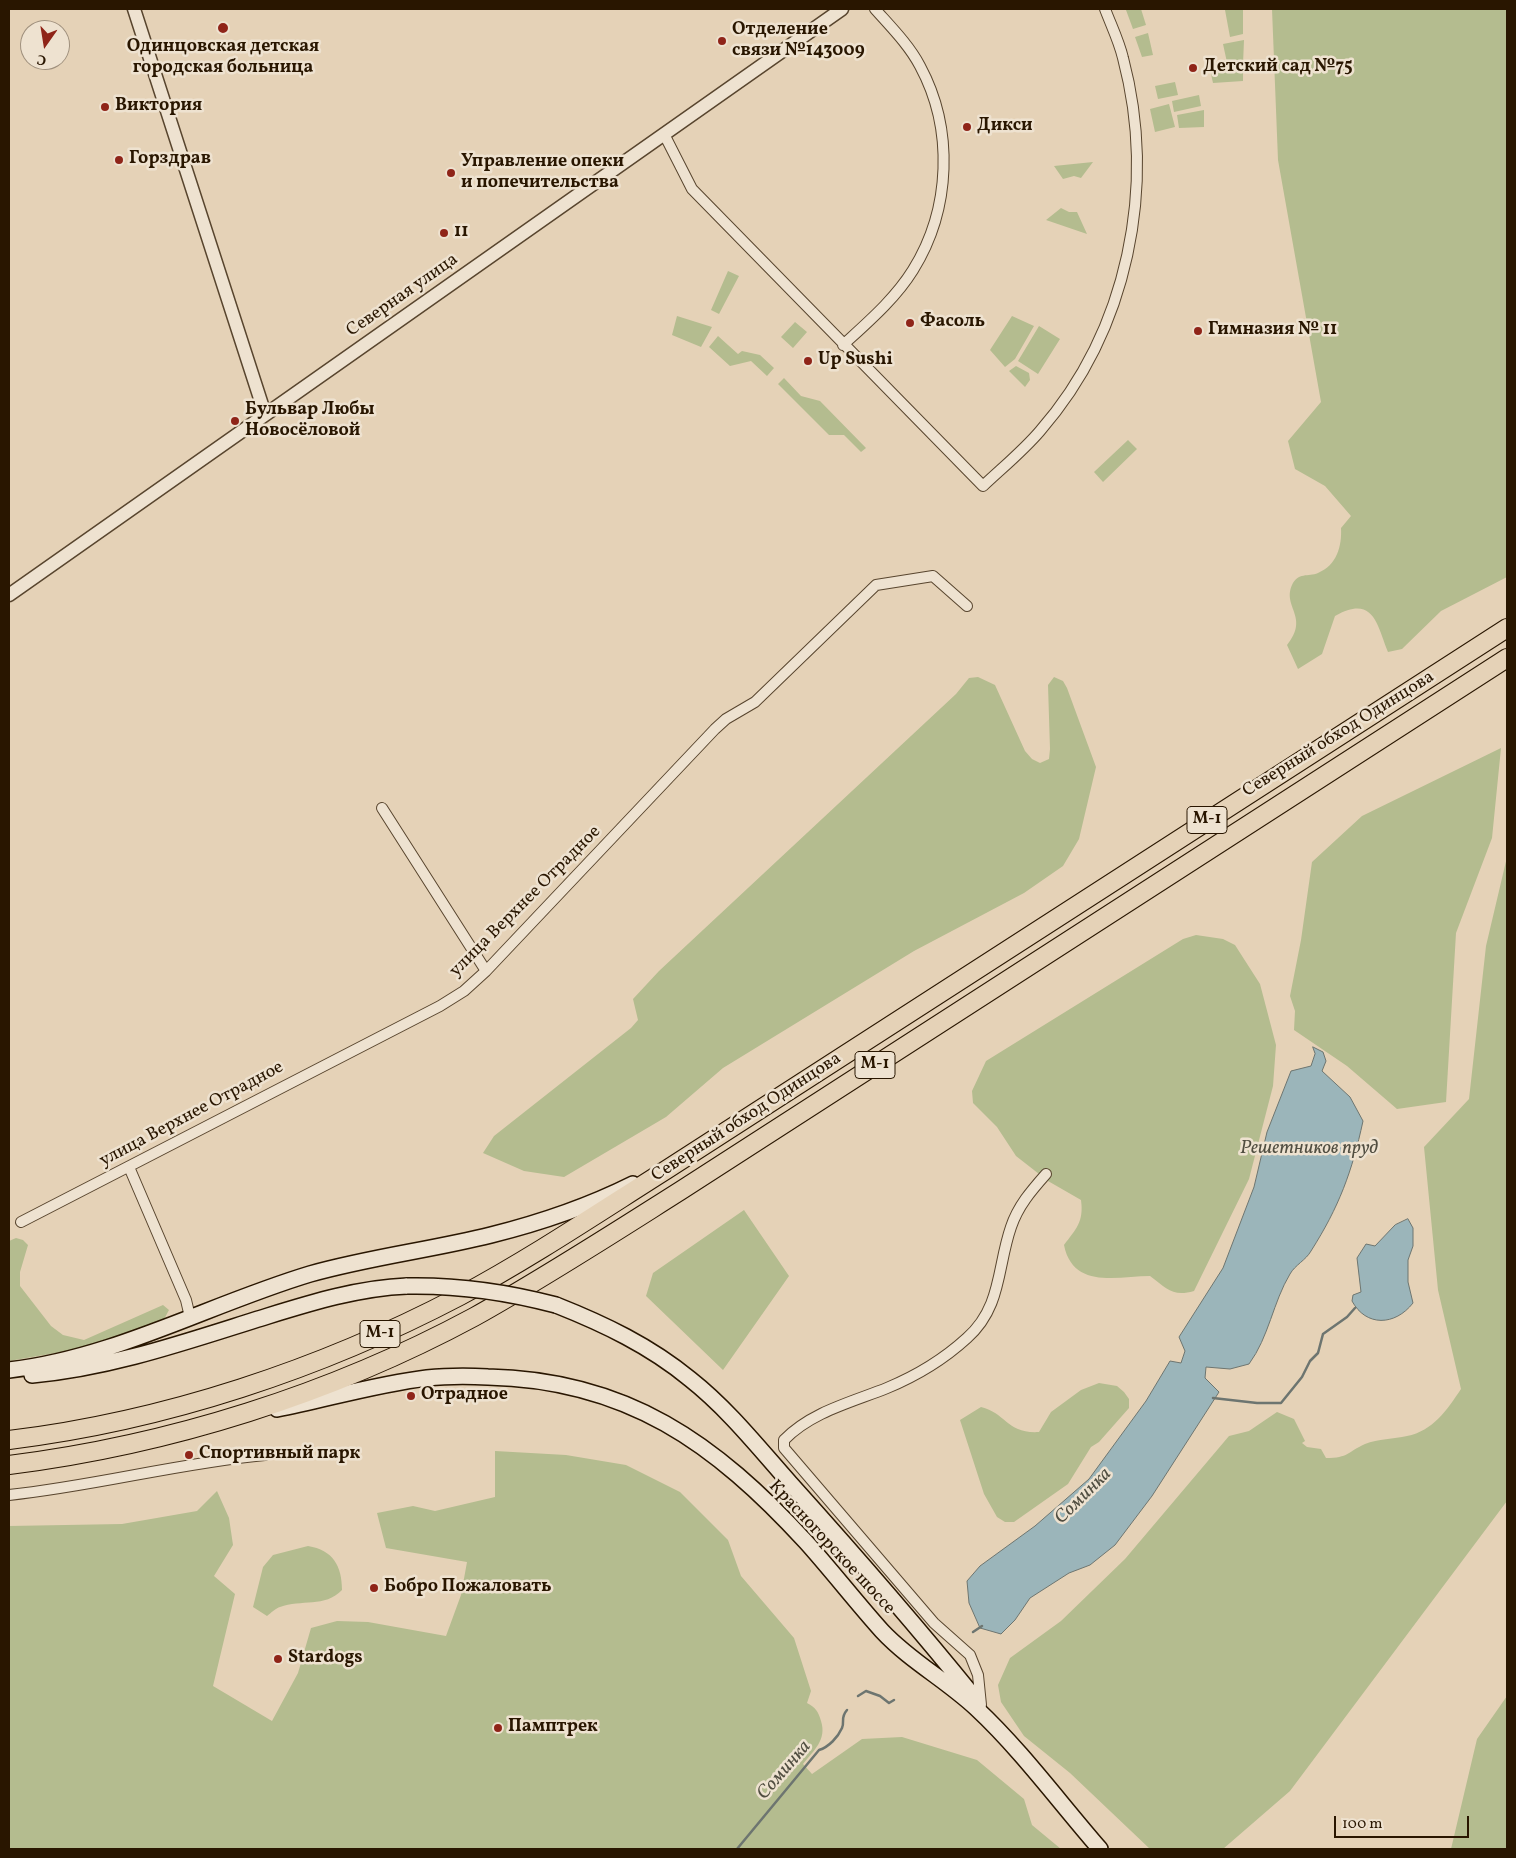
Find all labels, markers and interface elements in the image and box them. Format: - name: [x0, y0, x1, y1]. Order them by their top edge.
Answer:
- north arrow: [20, 20, 70, 70]
- place label: Отделение связи №143009: [732, 20, 865, 62]
- marker: Одинцовская детская городская больница: [216, 21, 230, 35]
- marker: Отделение связи №143009: [716, 35, 728, 47]
- place label: Одинцовская детская городская больница: [127, 37, 319, 80]
- text: С: [35, 49, 48, 69]
- place label: Детский сад №75: [1203, 57, 1353, 79]
- marker: Детский сад №75: [1187, 62, 1199, 74]
- place label: Виктория: [115, 96, 202, 118]
- marker: Виктория: [99, 101, 111, 113]
- place label: Дикси: [977, 116, 1033, 138]
- marker: Дикси: [961, 121, 973, 133]
- place label: Горздрав: [129, 149, 211, 171]
- place label: Управление опеки и попечительства: [461, 152, 624, 194]
- marker: Горздрав: [113, 154, 125, 166]
- marker: Управление опеки и попечительства: [445, 167, 457, 179]
- place label: 11: [454, 222, 468, 244]
- marker: 11: [438, 227, 450, 239]
- street label: Северная улица: [343, 250, 463, 342]
- place label: Фасоль: [920, 312, 985, 334]
- marker: Фасоль: [904, 317, 916, 329]
- place label: Гимназия № 11: [1208, 320, 1337, 342]
- marker: Гимназия № 11: [1192, 325, 1204, 337]
- place label: Up Sushi: [818, 350, 893, 372]
- marker: Up Sushi: [802, 355, 814, 367]
- place label: Бульвар Любы Новосёловой: [245, 400, 374, 442]
- marker: Бульвар Любы Новосёловой: [229, 415, 241, 427]
- street label: Северный обход Одинцова: [1239, 667, 1439, 803]
- road number: М-1: [1187, 806, 1227, 834]
- street label: улица Верхнее Отрадное: [446, 822, 606, 982]
- street label: Северный обход Одинцова: [648, 1049, 846, 1187]
- road number: М-1: [855, 1052, 895, 1078]
- street label: улица Верхнее Отрадное: [96, 1057, 288, 1173]
- water label: Решетников пруд: [1240, 1139, 1378, 1161]
- road number: М-1: [360, 1320, 400, 1348]
- place label: Отрадное: [421, 1385, 508, 1407]
- marker: Отрадное: [405, 1390, 417, 1402]
- place label: Спортивный парк: [199, 1444, 360, 1466]
- marker: Спортивный парк: [183, 1449, 195, 1461]
- water label: Соминка: [1051, 1464, 1117, 1530]
- street label: Красногорское шоссе: [763, 1476, 899, 1620]
- place label: Бобро Пожаловать: [384, 1577, 551, 1599]
- marker: Бобро Пожаловать: [368, 1582, 380, 1594]
- place label: Stardogs: [288, 1648, 363, 1670]
- marker: Stardogs: [272, 1653, 284, 1665]
- place label: Памптрек: [508, 1717, 598, 1739]
- marker: Памптрек: [492, 1722, 504, 1734]
- water label: Соминка: [753, 1737, 817, 1805]
- scale bar: [1336, 1806, 1471, 1838]
- text: 100 m: [1342, 1814, 1382, 1835]

